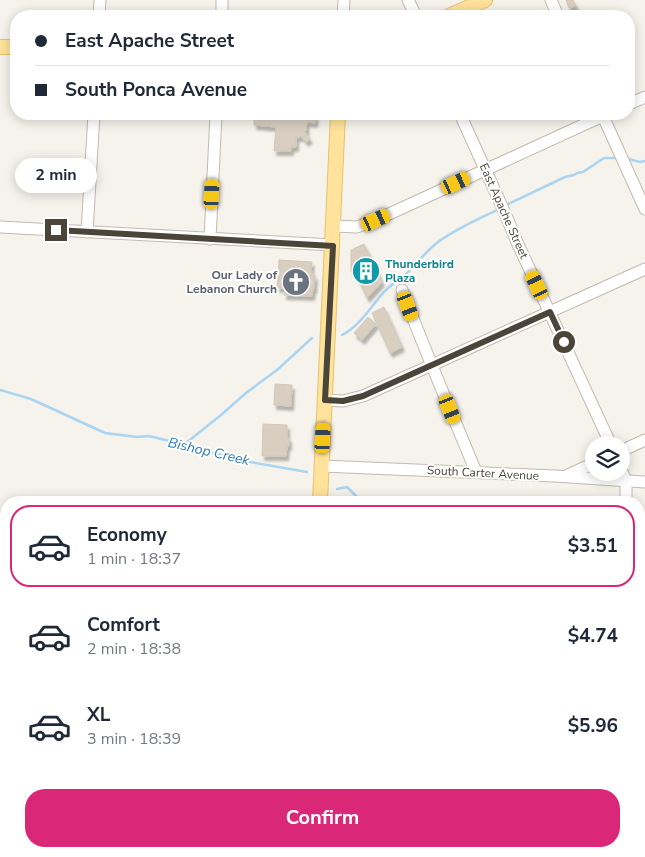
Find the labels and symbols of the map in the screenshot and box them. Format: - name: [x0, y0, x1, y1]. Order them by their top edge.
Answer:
- callout: 2 min: [15, 158, 97, 192]
- street label: East Apache Street: [476, 161, 533, 262]
- car: [439, 170, 472, 196]
- car: [203, 179, 220, 209]
- car: [359, 207, 392, 233]
- route end: [45, 219, 67, 241]
- building icon: Thunderbird Plaza: [351, 256, 381, 286]
- place label: Thunderbird Plaza: [385, 256, 454, 286]
- place label: Our Lady of Lebanon Church: [186, 267, 278, 297]
- church icon: Our Lady of Lebanon Church: [281, 267, 311, 297]
- car: [523, 268, 550, 302]
- car: [395, 289, 420, 323]
- route start: [553, 331, 575, 353]
- car: [437, 392, 462, 426]
- car: [314, 423, 331, 453]
- water label: Bishop Creek: [166, 433, 253, 470]
- street label: South Carter Avenue: [426, 462, 540, 484]

